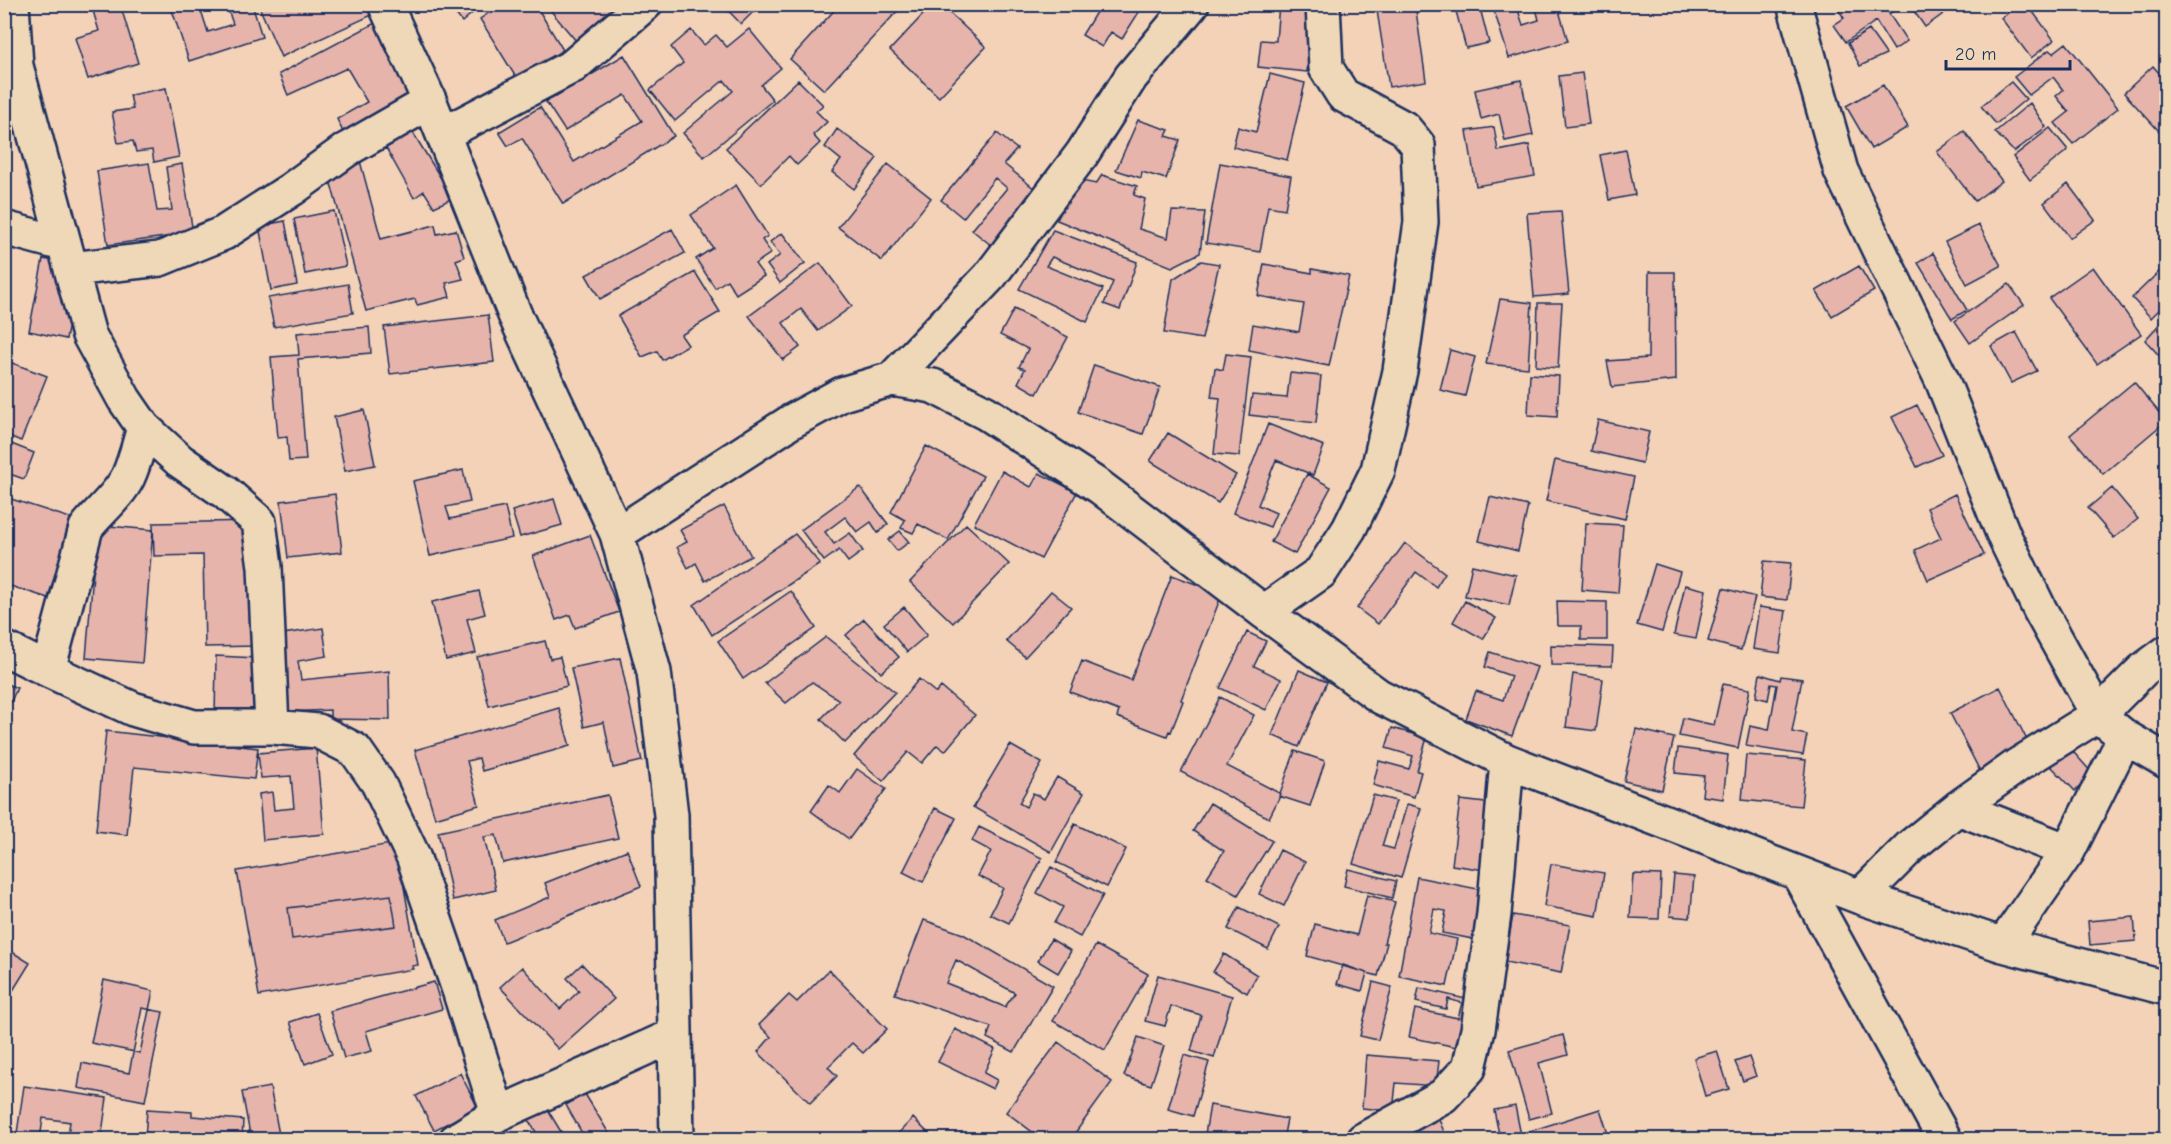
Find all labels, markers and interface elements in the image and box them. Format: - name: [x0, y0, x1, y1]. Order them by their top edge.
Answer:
- scale bar: [1946, 33, 2070, 71]
- text: 20 m: [1955, 44, 1996, 65]

